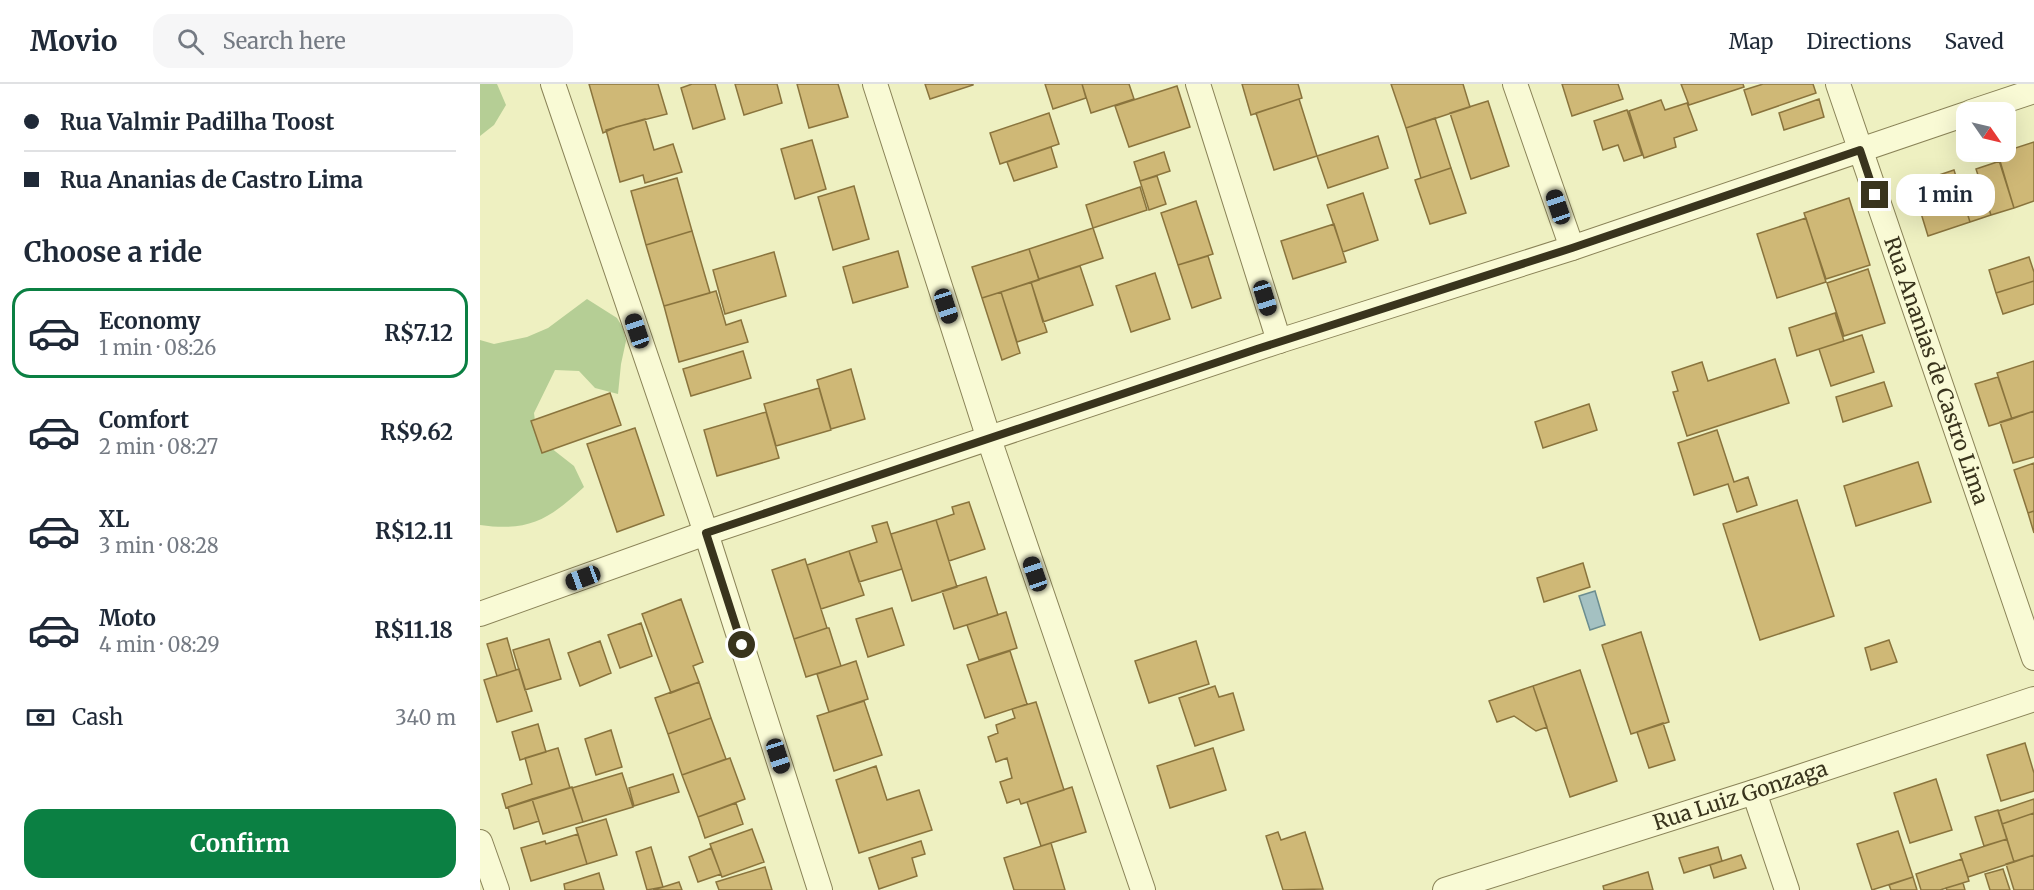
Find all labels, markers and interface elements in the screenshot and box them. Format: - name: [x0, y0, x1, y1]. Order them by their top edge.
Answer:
- search box: [153, 14, 573, 68]
- text: Movio: [30, 23, 117, 59]
- icon: search: [174, 25, 207, 58]
- text: Search here: [222, 27, 346, 55]
- text: Map: [1729, 28, 1773, 55]
- text: Directions: [1806, 28, 1911, 55]
- text: Saved: [1944, 28, 2004, 55]
- north arrow: [1956, 102, 2016, 162]
- map controls: [1956, 102, 2016, 162]
- text: Rua Valmir Padilha Toost: [60, 108, 334, 136]
- text: Rua Ananias de Castro Lima: [60, 166, 363, 194]
- callout: 1 min: [1896, 174, 1995, 216]
- route end: [1861, 181, 1888, 208]
- text: 1 min: [1918, 182, 1973, 207]
- car: [1544, 187, 1572, 227]
- street label: Rua Ananias de Castro Lima: [1878, 233, 1995, 508]
- text: Choose a ride: [24, 235, 202, 269]
- car: [1251, 278, 1279, 318]
- car: [932, 286, 960, 326]
- icon: car: [27, 306, 81, 360]
- text: Economy: [99, 307, 200, 335]
- car: [623, 311, 651, 351]
- text: R$7.12: [384, 319, 453, 347]
- text: 1 min · 08:26: [99, 335, 216, 360]
- icon: car: [27, 405, 81, 459]
- text: Comfort: [99, 406, 189, 434]
- text: R$9.62: [380, 418, 453, 446]
- text: 2 min · 08:27: [99, 434, 218, 459]
- icon: car: [27, 504, 81, 558]
- text: XL: [99, 505, 129, 533]
- text: R$12.11: [375, 517, 453, 545]
- text: 3 min · 08:28: [99, 533, 219, 558]
- car: [1021, 554, 1049, 594]
- car: [563, 563, 603, 593]
- icon: car: [27, 603, 81, 657]
- text: Moto: [99, 604, 156, 632]
- text: R$11.18: [375, 616, 453, 644]
- route start: [728, 631, 755, 658]
- text: 4 min · 08:29: [99, 632, 220, 657]
- icon: cash: [24, 701, 57, 734]
- text: Cash: [72, 703, 123, 731]
- text: 340 m: [395, 705, 456, 730]
- car: [764, 736, 792, 776]
- street label: Rua Luiz Gonzaga: [1650, 755, 1831, 836]
- button: Confirm: [24, 809, 456, 878]

